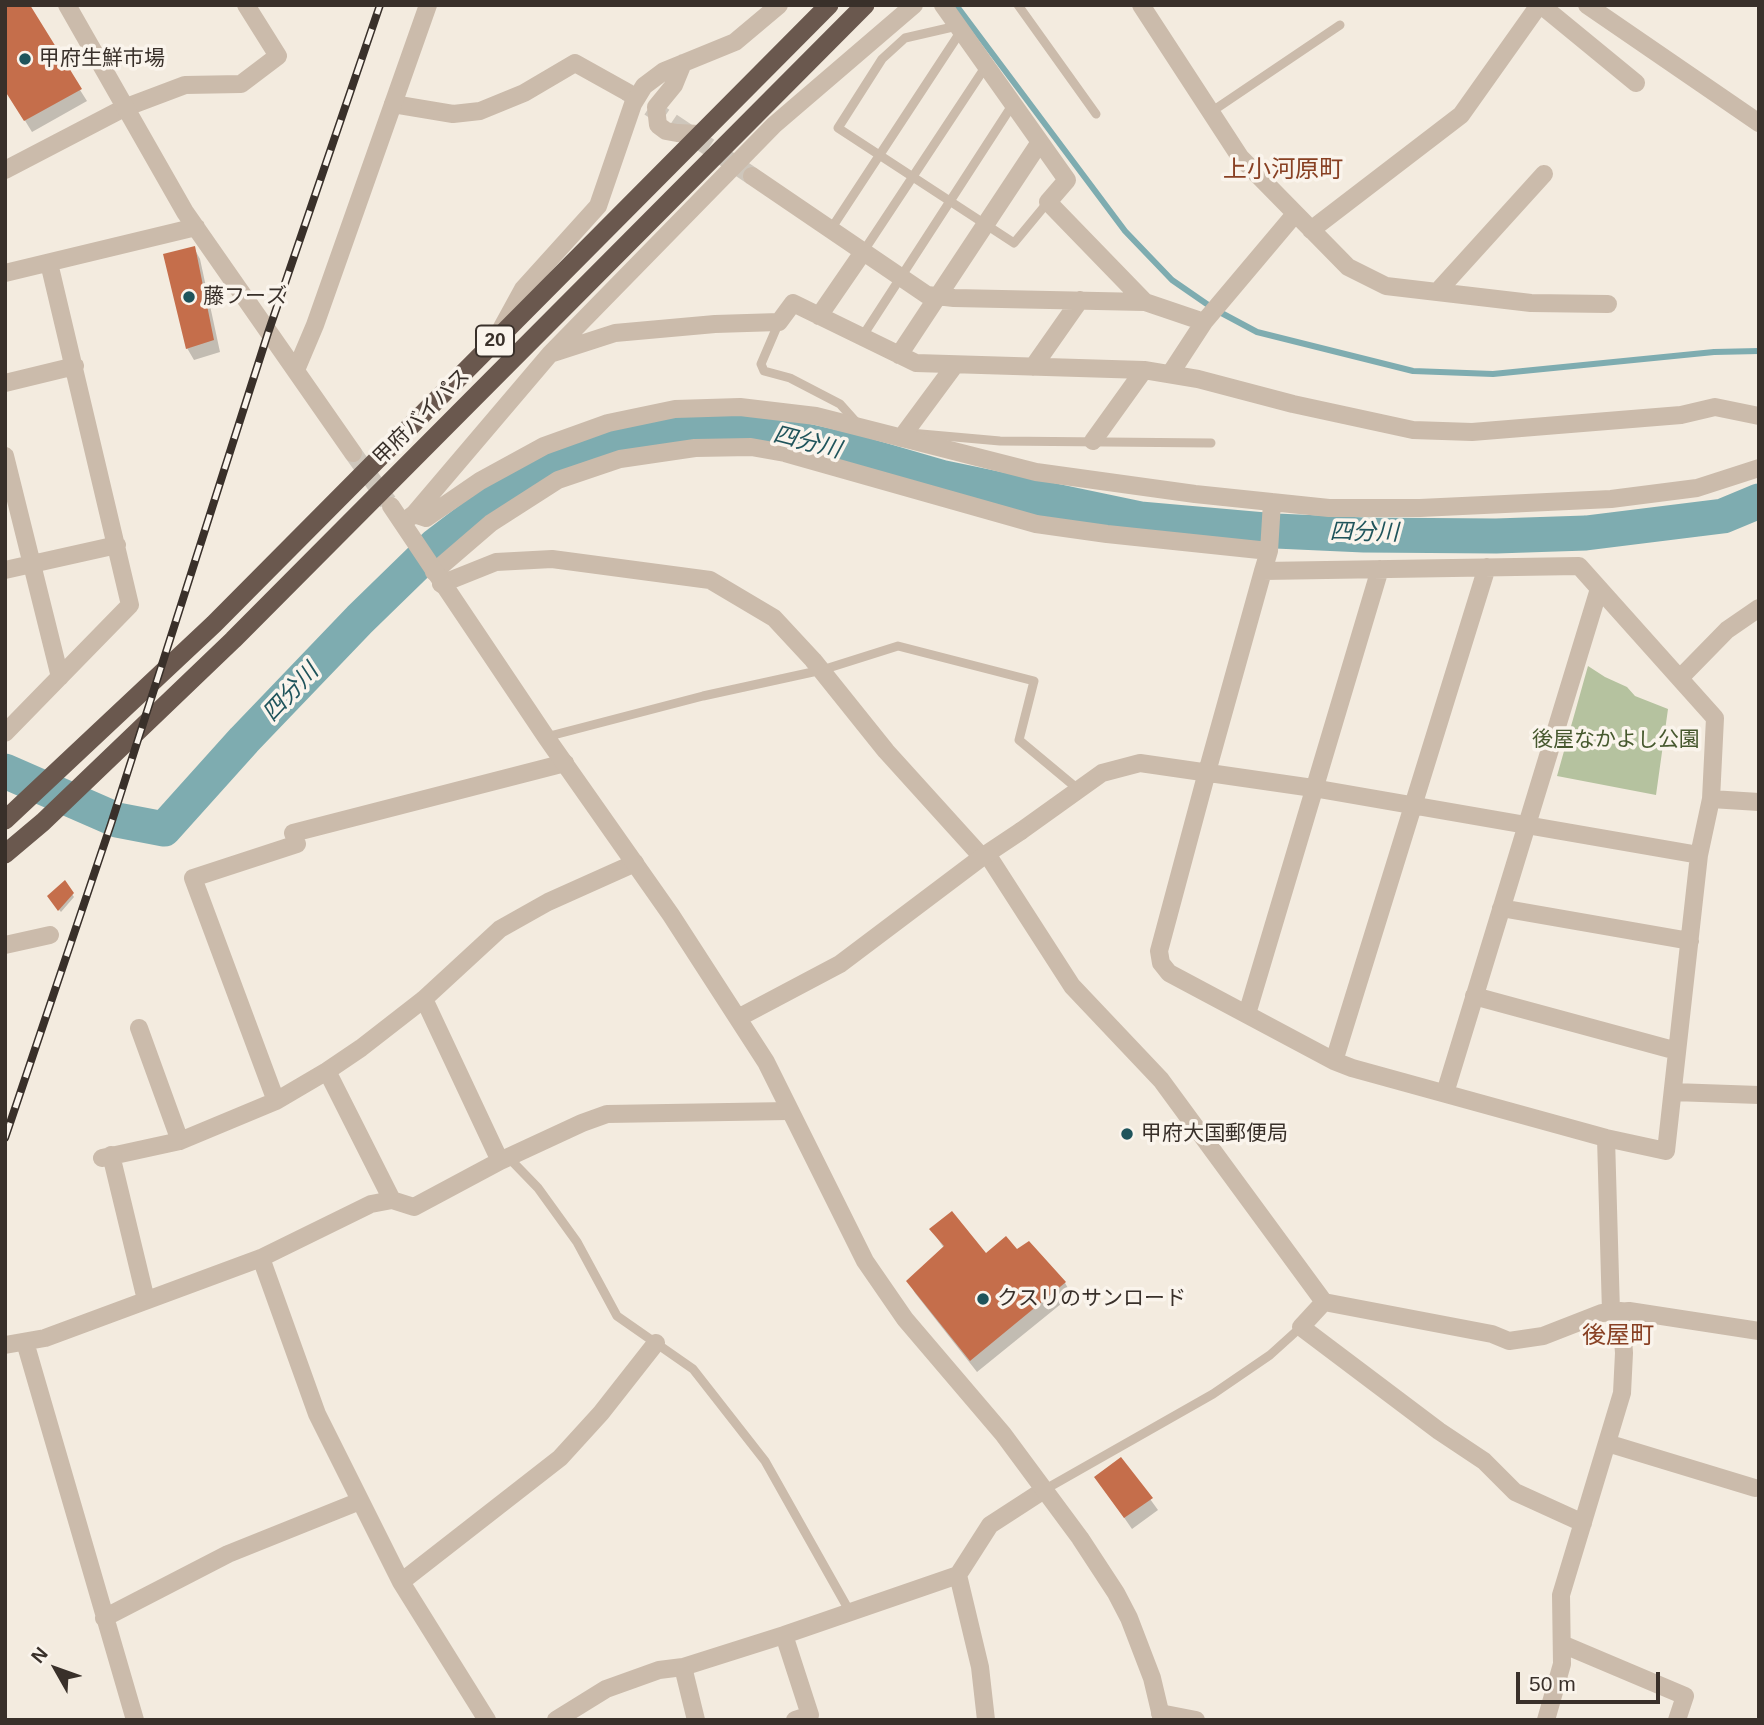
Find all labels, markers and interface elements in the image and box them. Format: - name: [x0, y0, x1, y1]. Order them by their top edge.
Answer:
- place label: 甲府生鮮市場: [39, 46, 165, 72]
- marker: 甲府生鮮市場: [17, 51, 33, 67]
- district label: 上小河原町: [1223, 156, 1343, 184]
- place label: 藤フーズ: [203, 284, 287, 310]
- marker: 藤フーズ: [181, 289, 197, 305]
- road number: 20: [476, 326, 514, 356]
- street label: 甲府バイパス: [369, 364, 475, 470]
- water label: 四分川: [770, 421, 844, 465]
- water label: 四分川: [1329, 519, 1399, 547]
- water label: 四分川: [257, 658, 325, 728]
- park label: 後屋なかよし公園: [1532, 727, 1700, 753]
- place label: 甲府大国郵便局: [1141, 1121, 1288, 1147]
- marker: 甲府大国郵便局: [1119, 1126, 1135, 1142]
- place label: クスリのサンロード: [997, 1286, 1186, 1312]
- marker: クスリのサンロード: [975, 1291, 991, 1307]
- district label: 後屋町: [1582, 1322, 1654, 1350]
- north arrow: [21, 1634, 91, 1704]
- text: N: [27, 1643, 52, 1667]
- scale bar: [1519, 1658, 1662, 1702]
- text: 50 m: [1529, 1672, 1576, 1695]

